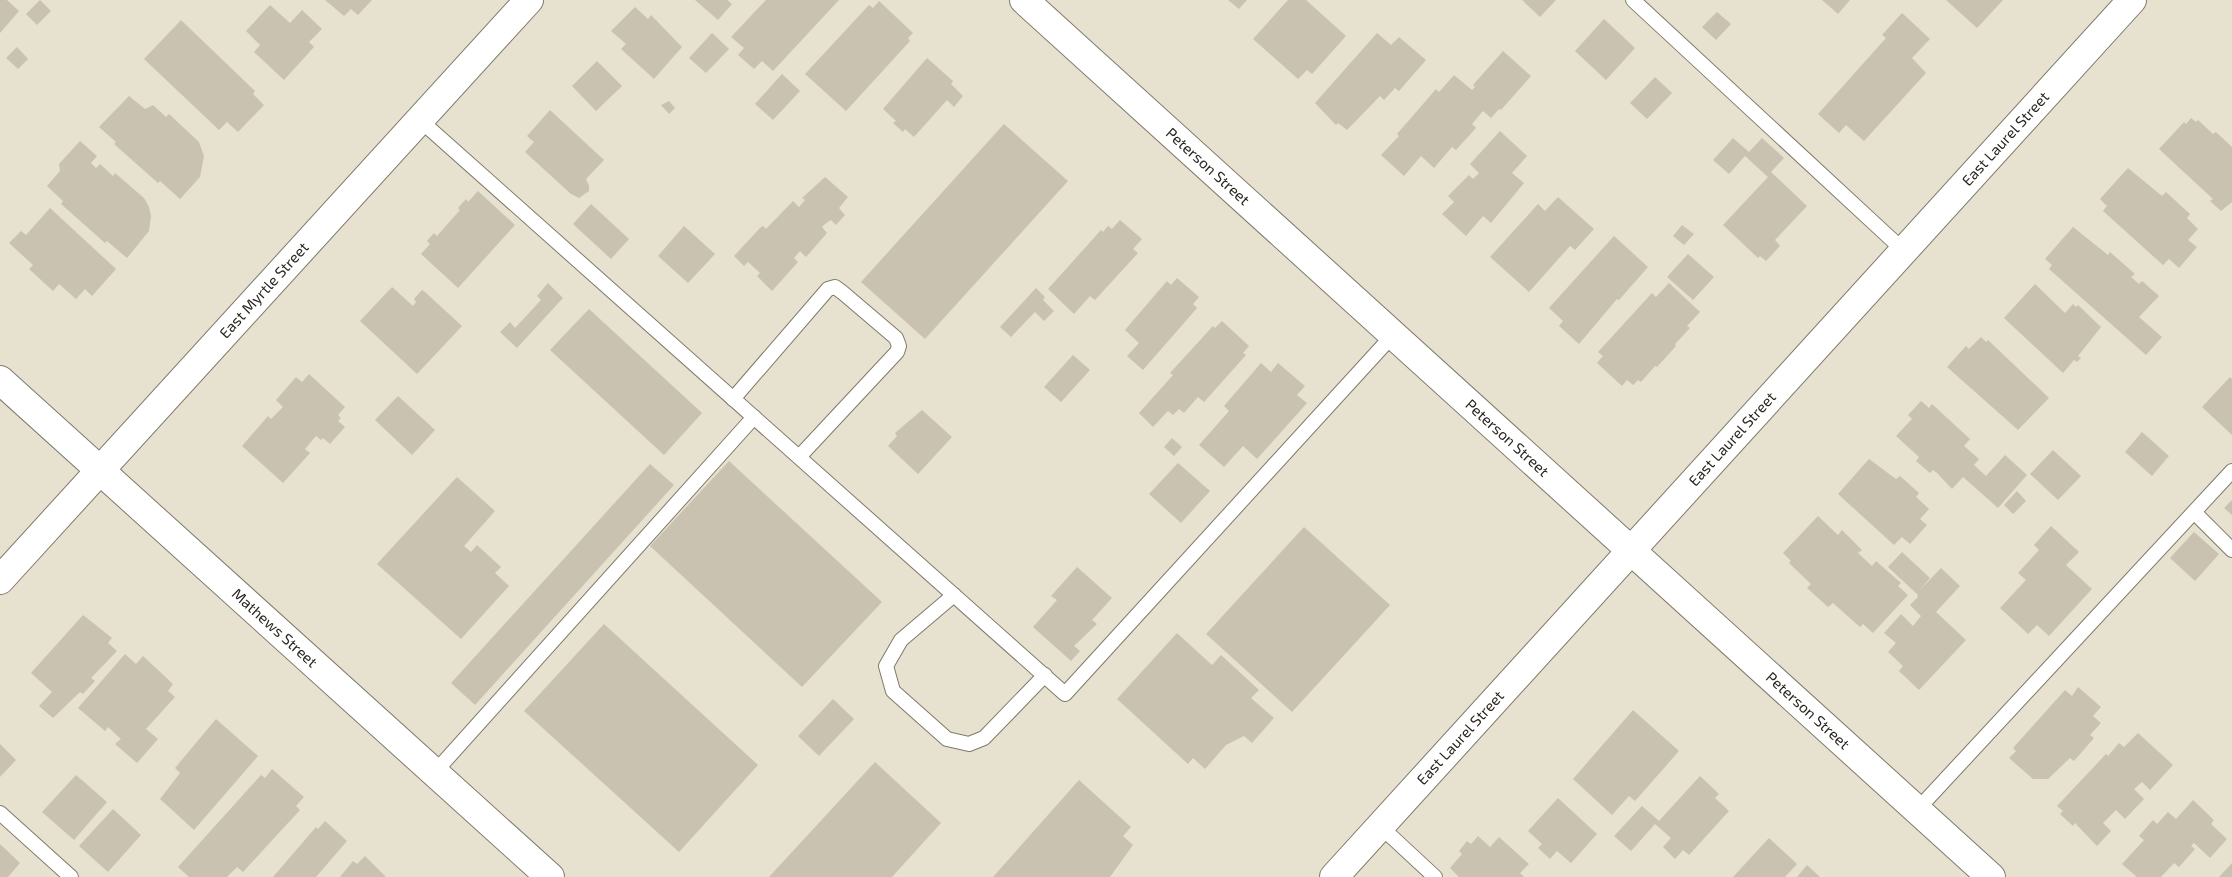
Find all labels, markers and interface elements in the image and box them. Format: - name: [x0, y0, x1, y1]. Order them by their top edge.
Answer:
- street label: East Laurel Street: [1958, 87, 2052, 189]
- street label: Peterson Street: [1163, 123, 1254, 209]
- street label: East Myrtle Street: [215, 238, 312, 341]
- street label: East Laurel Street: [1684, 387, 1779, 489]
- street label: Peterson Street: [1462, 395, 1553, 480]
- street label: Mathews Street: [229, 584, 322, 671]
- street label: Peterson Street: [1763, 668, 1854, 753]
- street label: East Laurel Street: [1412, 686, 1507, 788]

